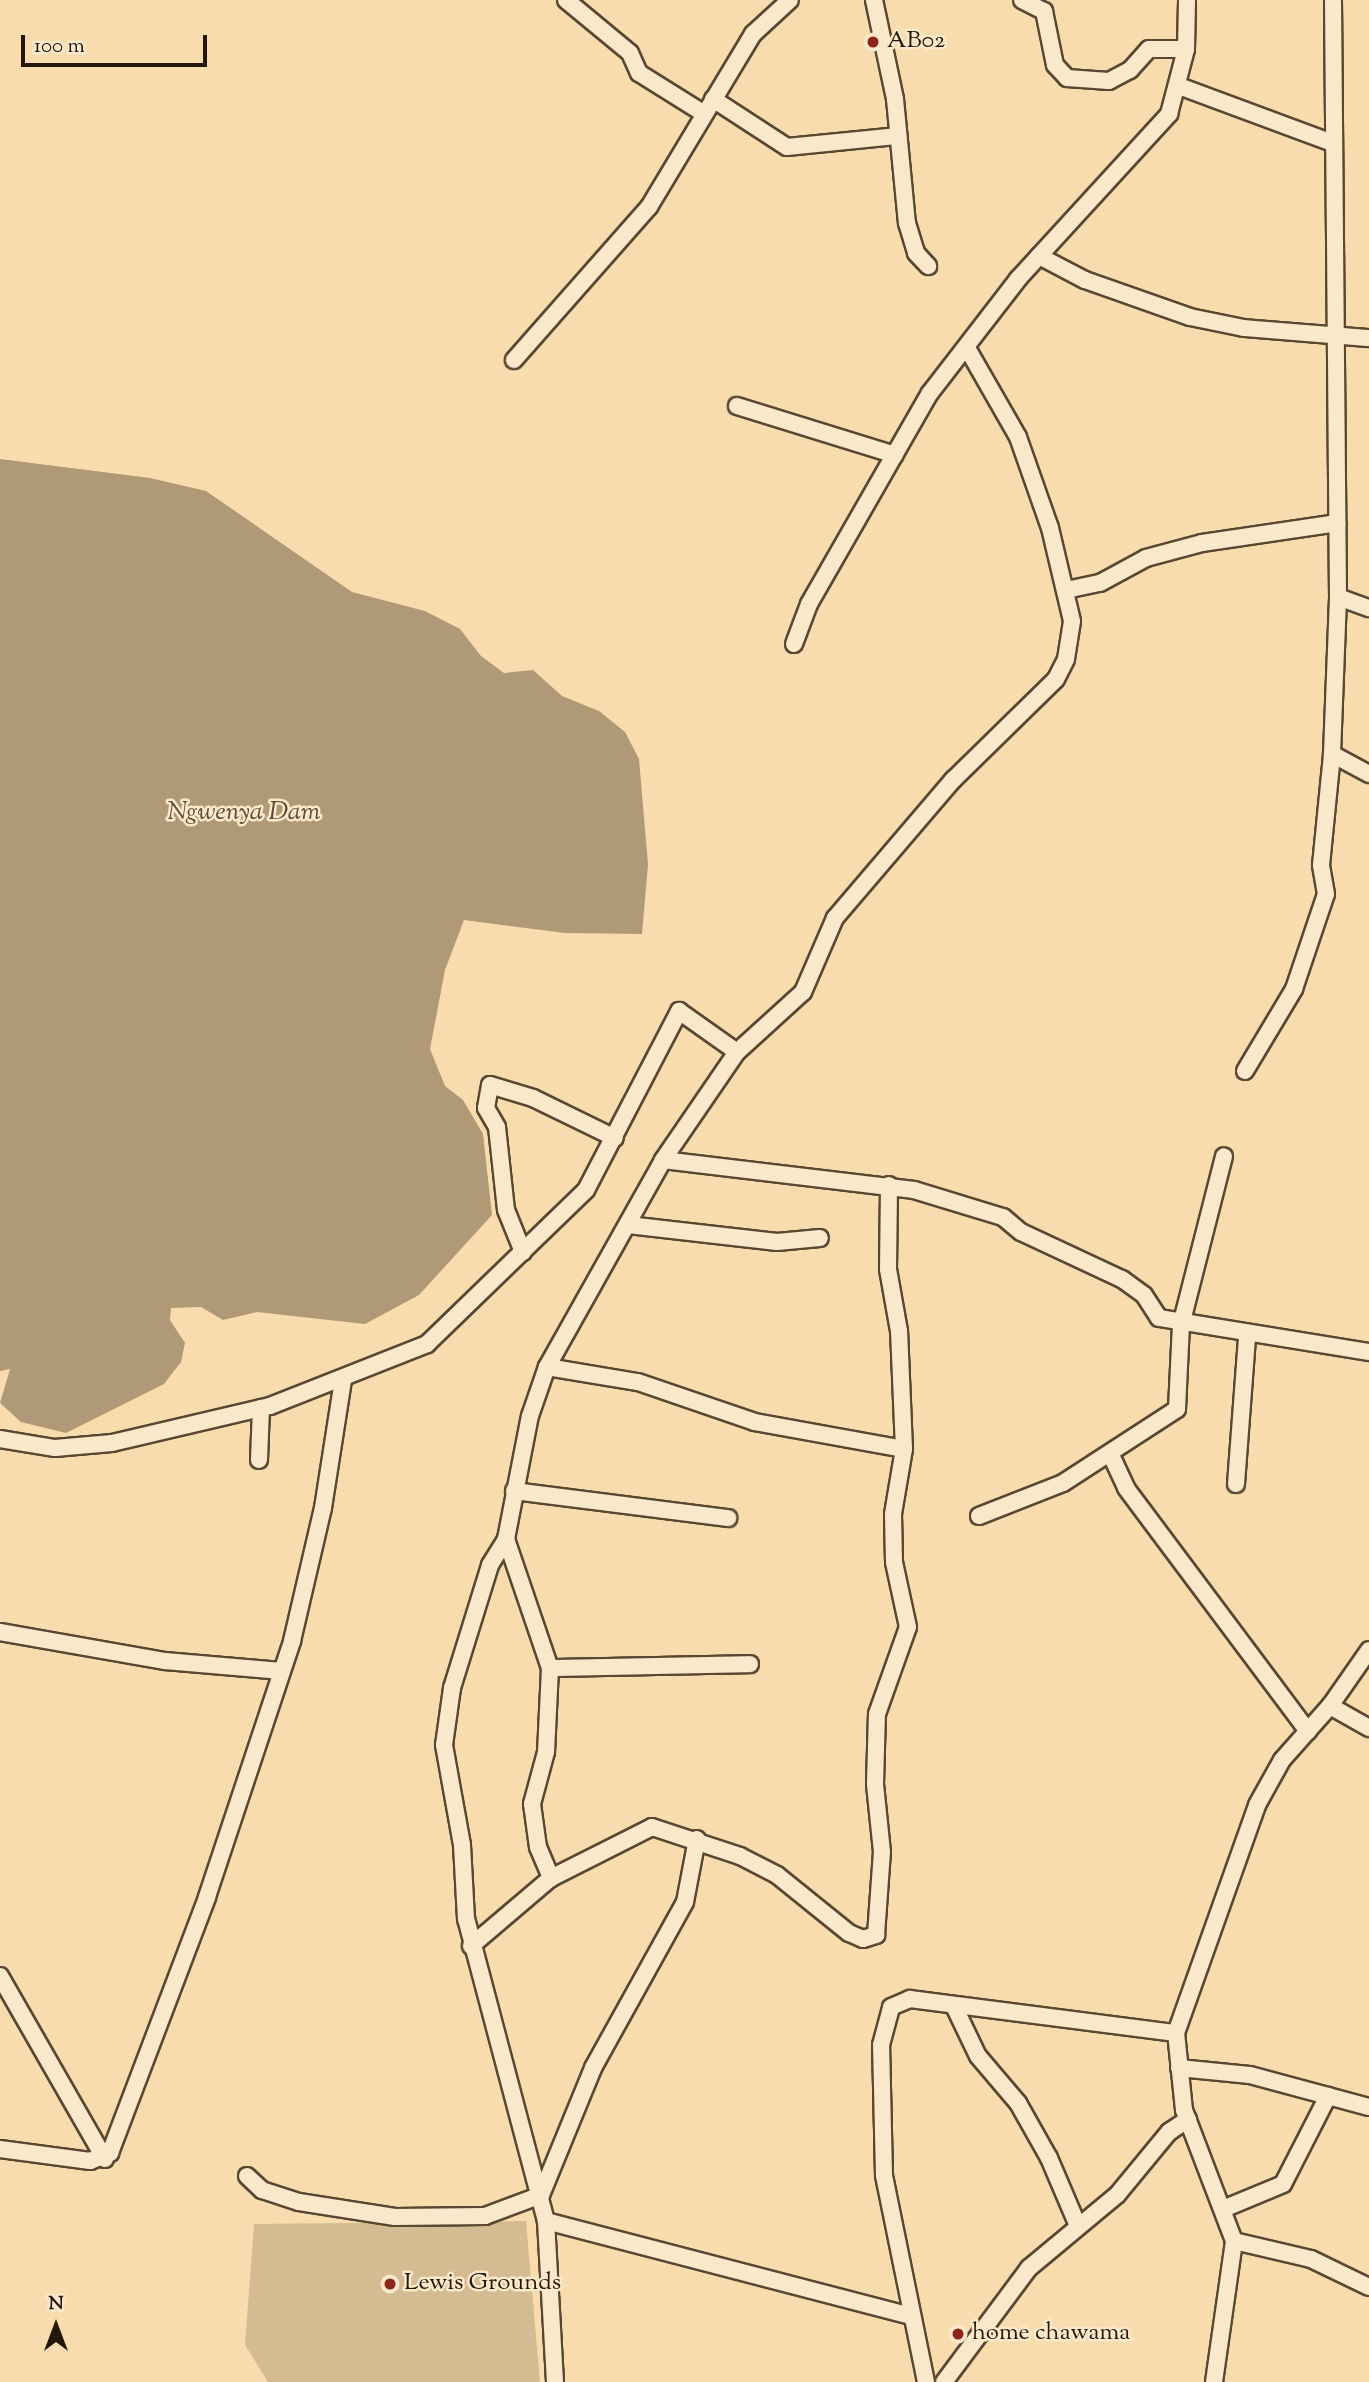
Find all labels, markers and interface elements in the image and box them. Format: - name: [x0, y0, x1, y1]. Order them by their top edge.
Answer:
- scale bar: [24, 21, 210, 65]
- place label: AB02: [887, 28, 945, 56]
- text: 100 m: [34, 32, 85, 62]
- marker: AB02: [865, 34, 881, 50]
- water label: Ngwenya Dam: [167, 797, 321, 829]
- place label: Lewis Grounds: [404, 2270, 561, 2298]
- marker: Lewis Grounds: [382, 2276, 398, 2292]
- north arrow: [21, 2291, 91, 2361]
- text: N: [48, 2291, 64, 2318]
- place label: home chawama: [972, 2320, 1130, 2348]
- marker: home chawama: [950, 2326, 966, 2342]

